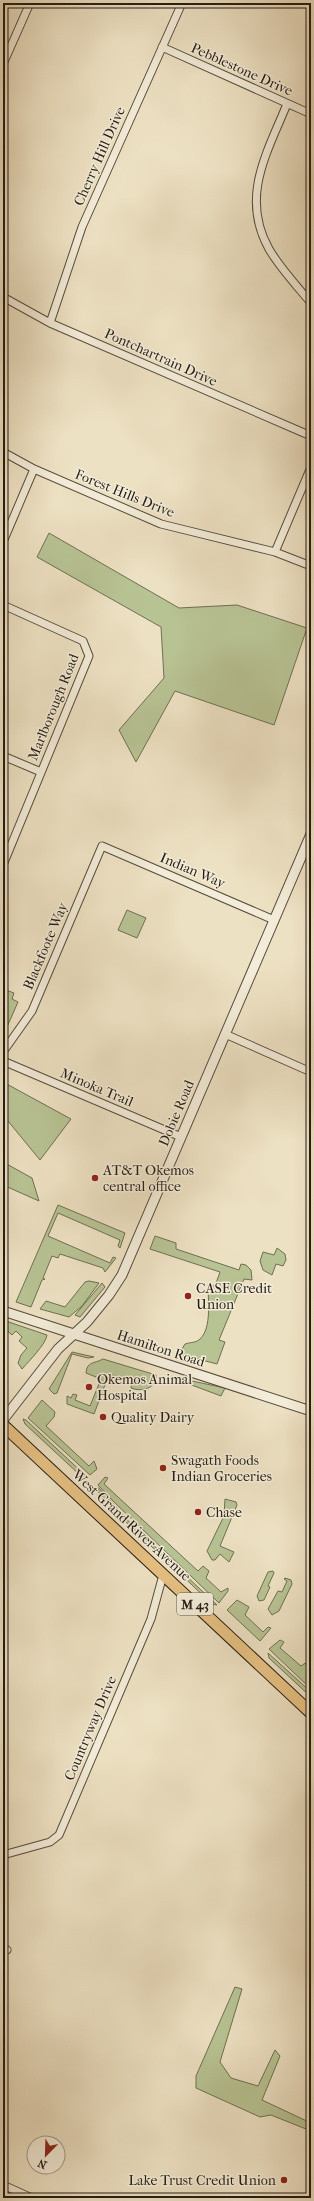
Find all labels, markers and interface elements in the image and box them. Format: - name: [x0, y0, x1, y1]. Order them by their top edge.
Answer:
- street label: Pebblestone Drive: [188, 39, 295, 100]
- street label: Cherry Hill Drive: [70, 104, 129, 208]
- street label: Pontchartrain Drive: [102, 325, 220, 390]
- street label: Forest Hills Drive: [73, 466, 177, 521]
- street label: Marlborough Road: [24, 651, 83, 763]
- street label: Indian Way: [158, 849, 229, 892]
- street label: Blackfoote Way: [20, 900, 72, 992]
- street label: Minoka Trail: [58, 1064, 136, 1110]
- street label: Dobie Road: [155, 1077, 198, 1149]
- place label: AT&T Okemos central office: [102, 1162, 194, 1195]
- marker: AT&T Okemos central office: [90, 1173, 100, 1183]
- place label: CASE Credit Union: [196, 1280, 272, 1313]
- marker: CASE Credit Union: [183, 1291, 193, 1301]
- street label: Hamilton Road: [115, 1326, 207, 1371]
- place label: Okemos Animal Hospital: [97, 1371, 192, 1404]
- marker: Okemos Animal Hospital: [84, 1382, 94, 1392]
- place label: Quality Dairy: [111, 1409, 195, 1426]
- marker: Quality Dairy: [98, 1412, 108, 1422]
- place label: Swagath Foods Indian Groceries: [171, 1452, 272, 1485]
- marker: Swagath Foods Indian Groceries: [158, 1463, 168, 1473]
- street label: West Grand River Avenue: [68, 1465, 194, 1585]
- place label: Chase: [206, 1504, 242, 1521]
- marker: Chase: [193, 1507, 203, 1517]
- road number: M 43: [177, 1593, 213, 1615]
- street label: Countryway Drive: [61, 1673, 120, 1783]
- north arrow: [26, 2135, 66, 2175]
- text: N: [35, 2156, 49, 2171]
- place label: Lake Trust Credit Union: [129, 2172, 276, 2189]
- marker: Lake Trust Credit Union: [279, 2175, 289, 2185]

